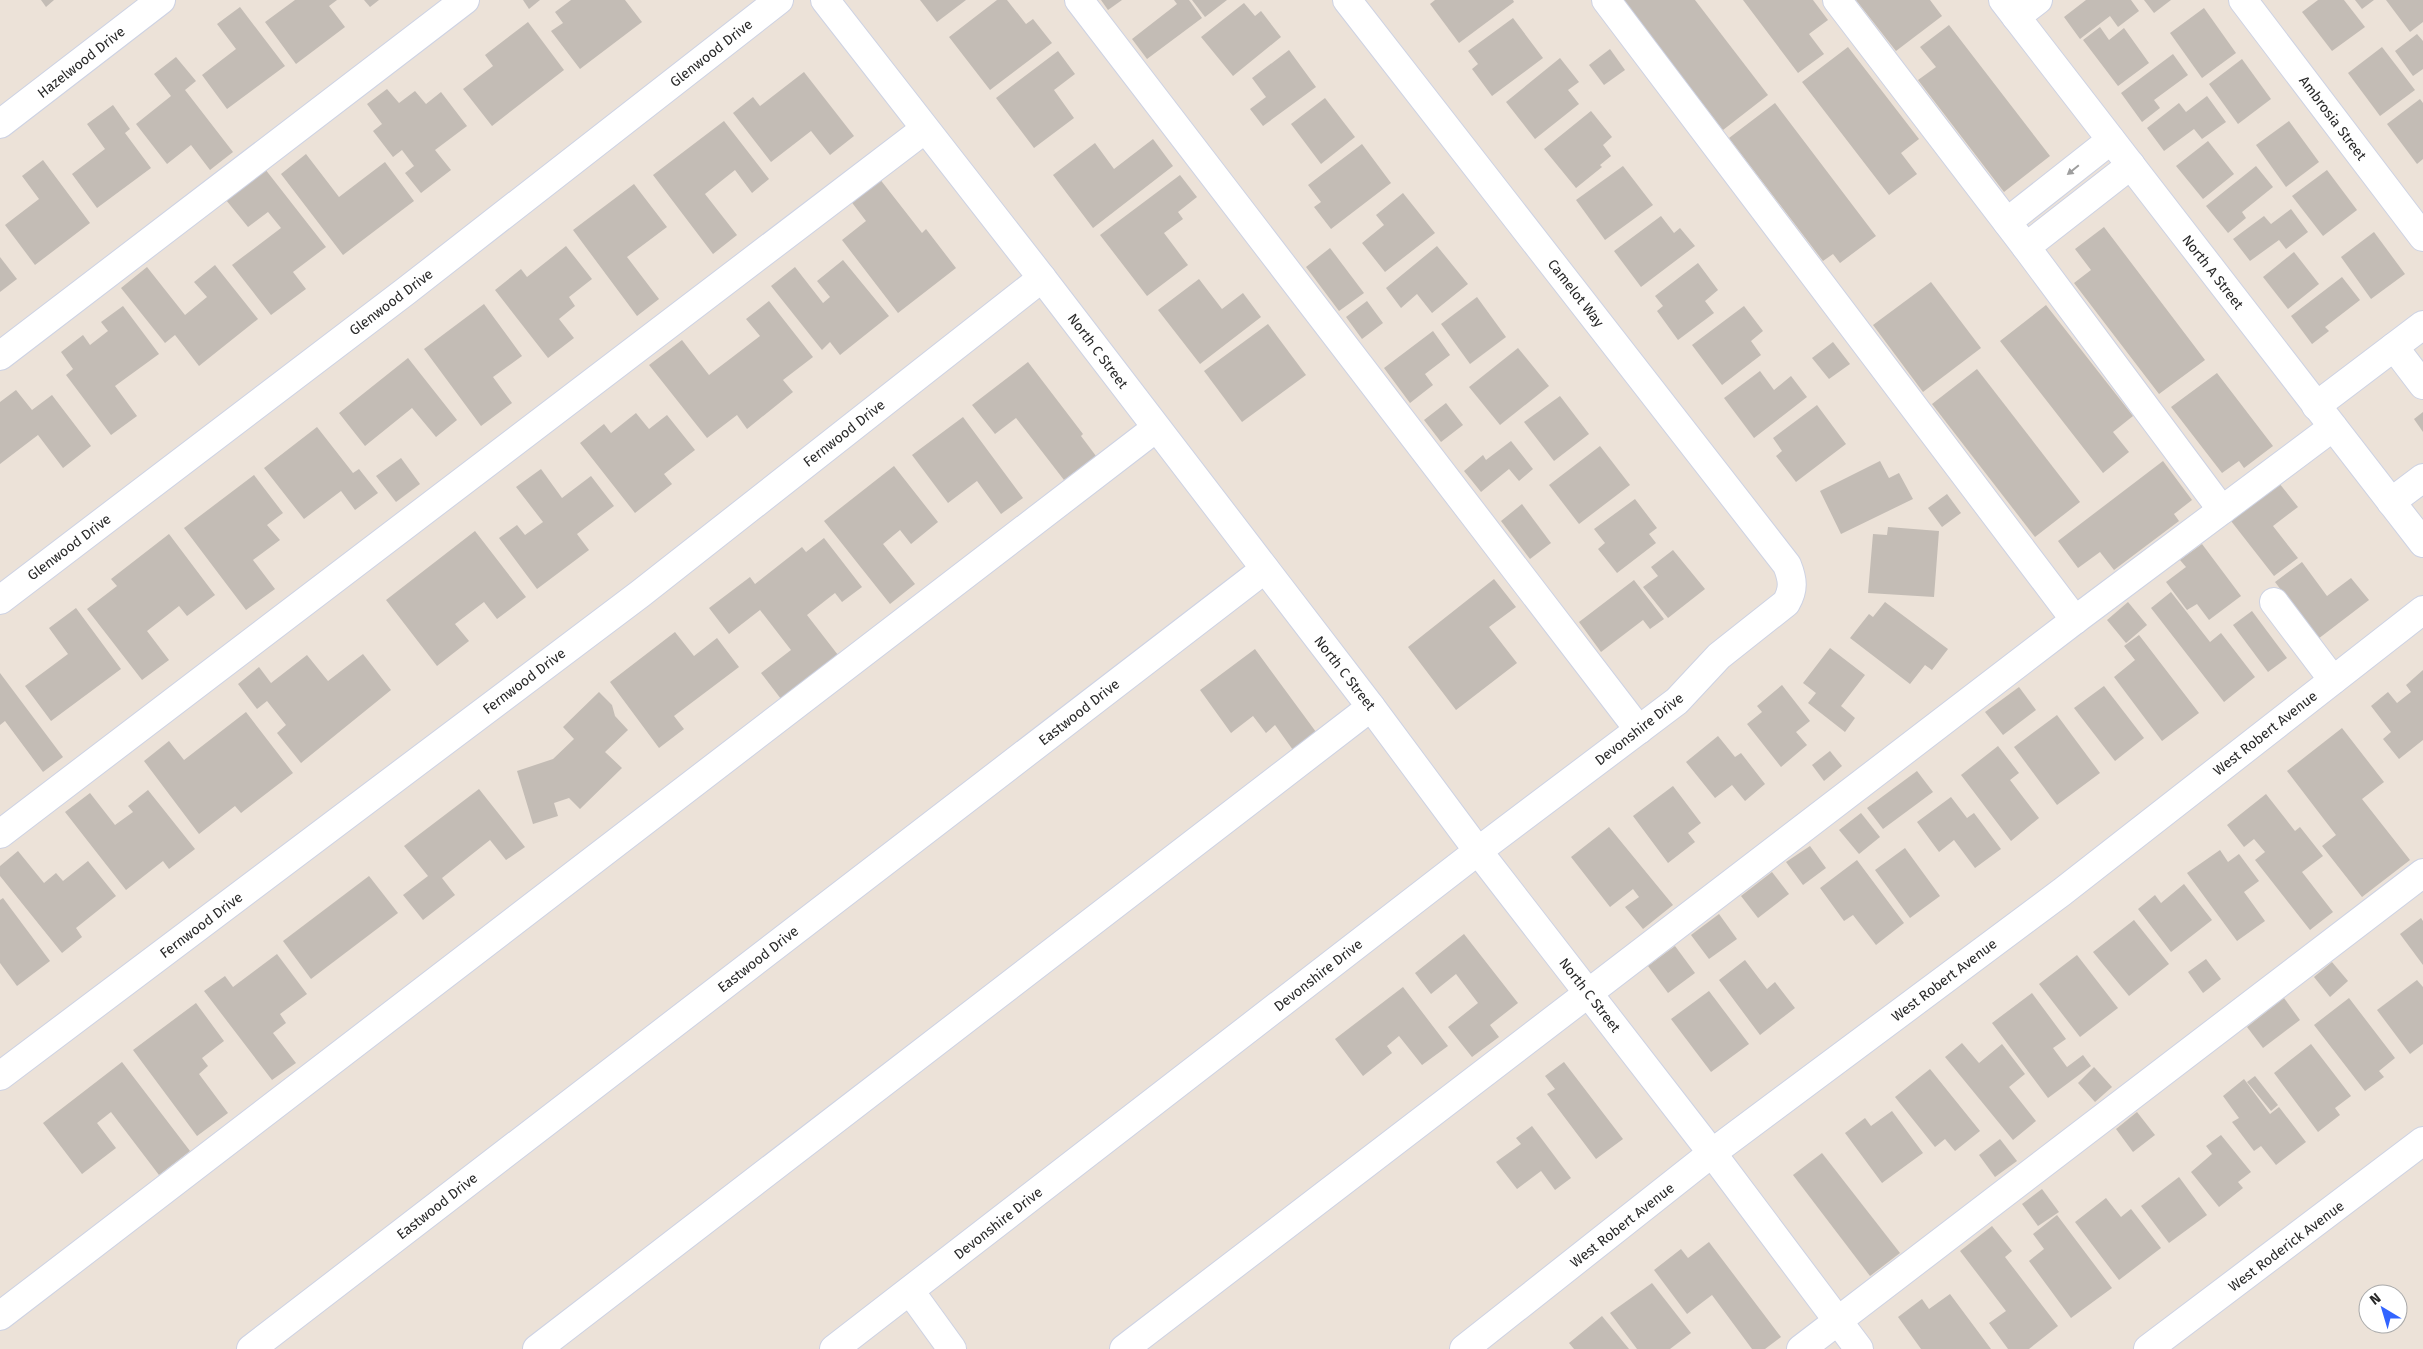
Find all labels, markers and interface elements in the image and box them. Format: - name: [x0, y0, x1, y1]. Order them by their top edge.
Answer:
- street label: Glenwood Drive: [667, 16, 756, 91]
- street label: Hazelwood Drive: [34, 23, 128, 102]
- street label: Ambrosia Street: [2295, 73, 2370, 165]
- one-way arrow: [2067, 165, 2080, 176]
- street label: North A Street: [2178, 232, 2248, 314]
- street label: Camelot Way: [1544, 256, 1607, 331]
- street label: Glenwood Drive: [346, 266, 436, 339]
- street label: North C Street: [1064, 310, 1132, 393]
- street label: Fernwood Drive: [800, 396, 889, 471]
- street label: Glenwood Drive: [24, 511, 114, 584]
- street label: North C Street: [1310, 633, 1379, 715]
- street label: Fernwood Drive: [480, 645, 569, 718]
- street label: Eastwood Drive: [1036, 676, 1123, 749]
- street label: West Robert Avenue: [2210, 687, 2321, 779]
- street label: Devonshire Drive: [1592, 690, 1687, 769]
- street label: Fernwood Drive: [157, 889, 246, 962]
- street label: Eastwood Drive: [715, 923, 802, 996]
- street label: West Robert Avenue: [1888, 935, 2000, 1026]
- street label: Devonshire Drive: [1271, 936, 1366, 1015]
- street label: North C Street: [1555, 955, 1624, 1037]
- street label: Eastwood Drive: [394, 1170, 481, 1243]
- street label: West Robert Avenue: [1567, 1179, 1678, 1271]
- street label: Devonshire Drive: [951, 1184, 1046, 1263]
- street label: West Roderick Avenue: [2225, 1197, 2347, 1295]
- north arrow: [2358, 1284, 2408, 1334]
- text: N: [2366, 1290, 2384, 1309]

